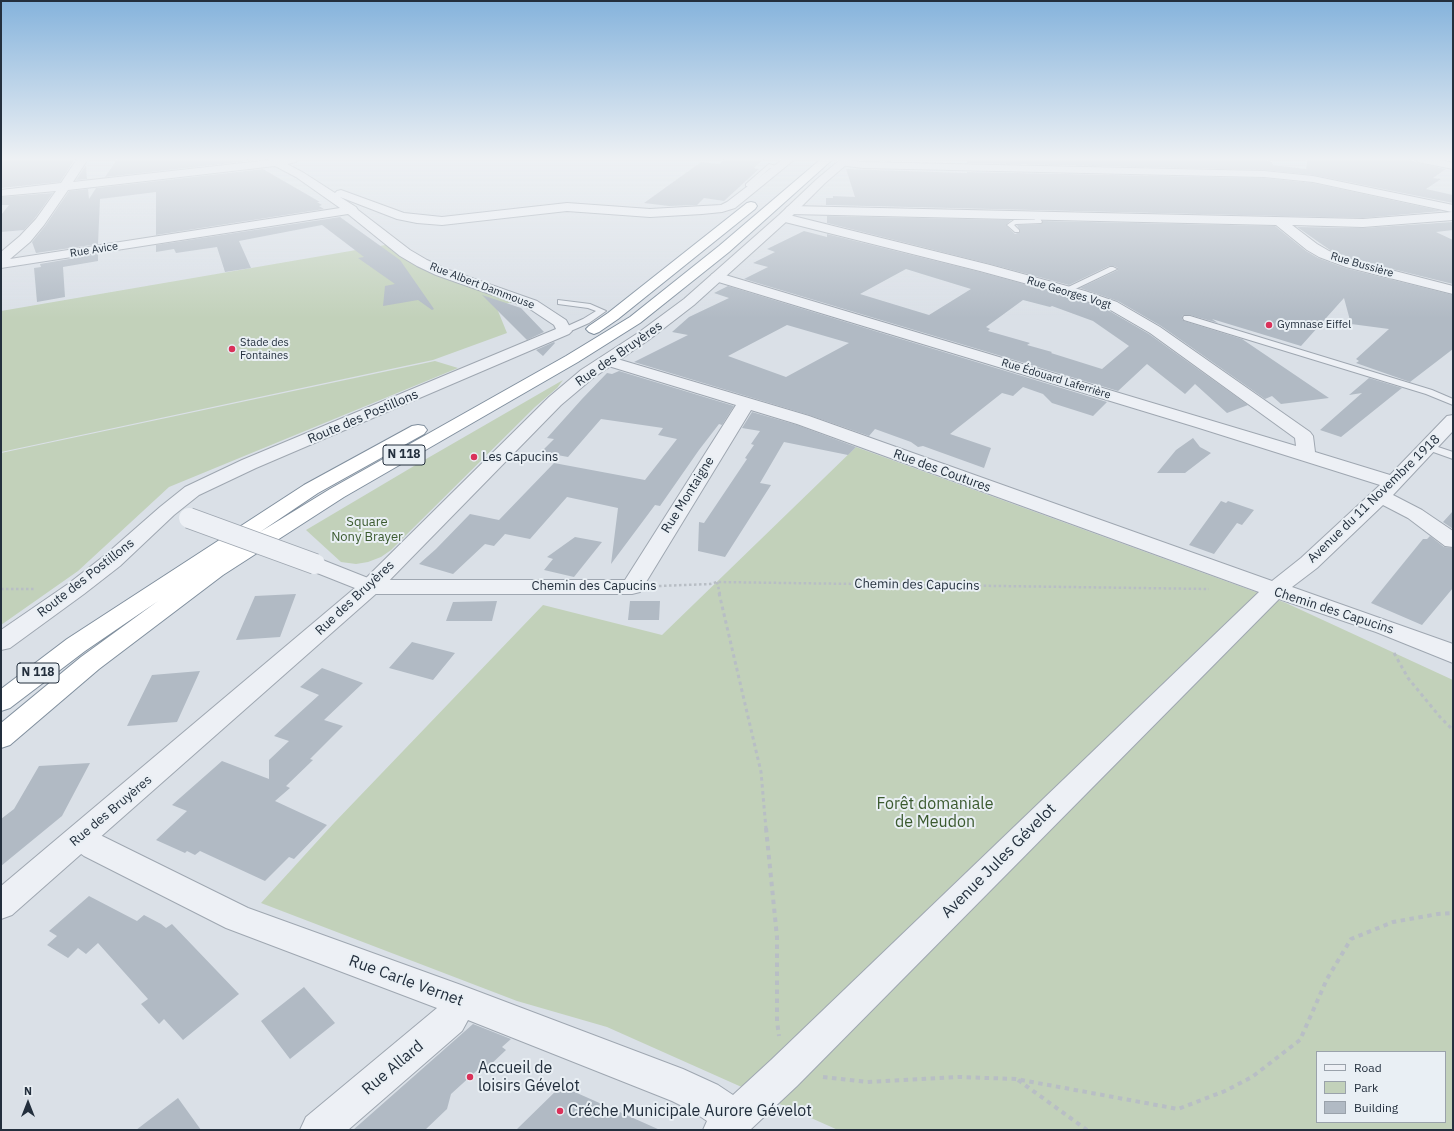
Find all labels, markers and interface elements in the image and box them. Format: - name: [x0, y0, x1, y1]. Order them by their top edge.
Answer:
- street label: Rue Avice: [69, 240, 119, 260]
- street label: Rue Bussière: [1329, 250, 1395, 280]
- street label: Rue Albert Dammouse: [428, 260, 536, 312]
- street label: Rue Georges Vogt: [1025, 274, 1113, 312]
- street label: Rue des Bruyères: [573, 318, 665, 390]
- place label: Gymnase Eiffel: [1277, 318, 1351, 332]
- marker: Gymnase Eiffel: [1264, 320, 1274, 330]
- place label: Stade des Fontaines: [240, 336, 289, 362]
- marker: Stade des Fontaines: [227, 344, 237, 354]
- street label: Rue Édouard Laferrière: [1000, 356, 1112, 402]
- street label: Route des Postillons: [305, 387, 421, 447]
- street label: Avenue du 11 Novembre 1918: [1305, 432, 1443, 566]
- road number: N 118: [383, 445, 425, 465]
- street label: Rue des Coutures: [891, 446, 993, 496]
- place label: Les Capucins: [482, 449, 558, 465]
- marker: Les Capucins: [469, 452, 479, 462]
- street label: Rue Montaigne: [658, 454, 718, 536]
- park label: Square Nony Brayer: [331, 514, 403, 545]
- street label: Route des Postillons: [34, 535, 138, 621]
- street label: Rue des Bruyères: [312, 557, 398, 639]
- street label: Chemin des Capucins: [854, 576, 980, 594]
- street label: Chemin des Capucins: [531, 578, 657, 594]
- street label: Chemin des Capucins: [1272, 584, 1396, 638]
- road number: N 118: [17, 663, 59, 683]
- street label: Rue des Bruyères: [67, 772, 155, 850]
- park label: Forêt domaniale de Meudon: [877, 794, 993, 832]
- street label: Avenue Jules Gévelot: [938, 800, 1060, 922]
- street label: Rue Carle Vernet: [346, 951, 466, 1011]
- street label: Rue Allard: [358, 1037, 428, 1099]
- legend: [1316, 1051, 1446, 1123]
- place label: Accueil de loisirs Gévelot: [478, 1058, 580, 1096]
- text: Road: [1354, 1060, 1382, 1075]
- marker: Accueil de loisirs Gévelot: [465, 1072, 475, 1082]
- text: Park: [1354, 1080, 1378, 1095]
- north arrow: [8, 1083, 48, 1123]
- text: N: [24, 1084, 32, 1098]
- text: Building: [1354, 1100, 1398, 1115]
- place label: Créche Municipale Aurore Gévelot: [568, 1101, 812, 1121]
- marker: Créche Municipale Aurore Gévelot: [555, 1106, 565, 1116]

